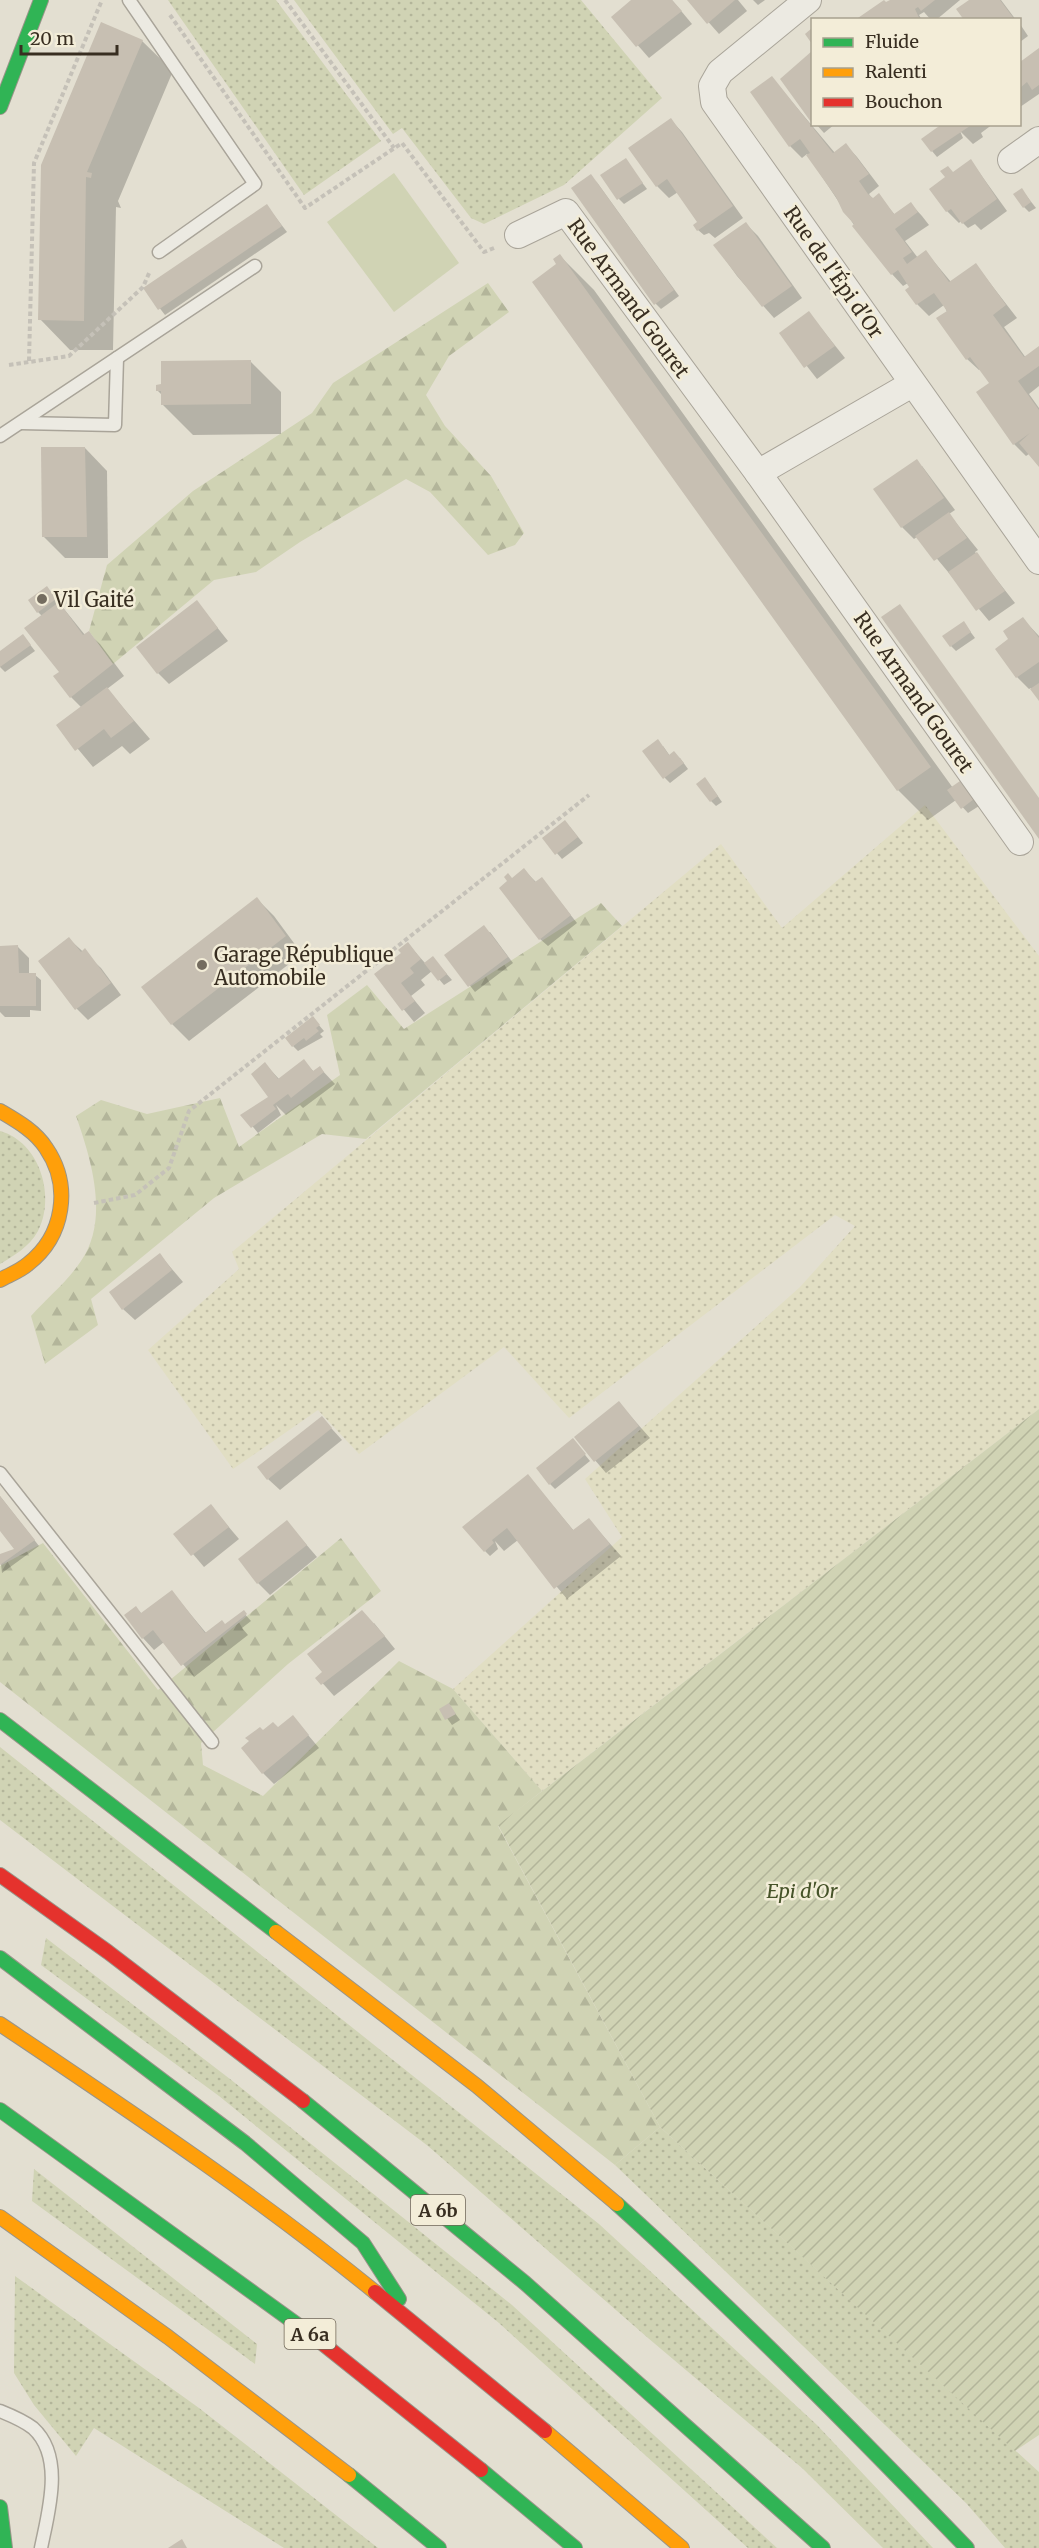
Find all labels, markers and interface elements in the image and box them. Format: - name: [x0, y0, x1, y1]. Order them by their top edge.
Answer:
- scale bar: [21, 18, 117, 56]
- legend: [811, 18, 1021, 126]
- text: 20 m: [30, 27, 74, 50]
- text: Fluide: [865, 30, 919, 53]
- text: Ralenti: [865, 60, 927, 83]
- text: Bouchon: [865, 90, 942, 113]
- street label: Rue de l'Épi d'Or: [779, 200, 891, 343]
- street label: Rue Armand Gouret: [563, 213, 695, 383]
- place label: Vil Gaité: [53, 587, 134, 612]
- marker: Vil Gaité: [35, 592, 49, 606]
- street label: Rue Armand Gouret: [849, 607, 979, 778]
- place label: Garage République Automobile: [213, 942, 394, 990]
- marker: Garage République Automobile: [195, 958, 209, 972]
- park label: Epi d'Or: [766, 1878, 839, 1903]
- road number: A 6b: [411, 2195, 465, 2225]
- road number: A 6a: [284, 2319, 336, 2349]

